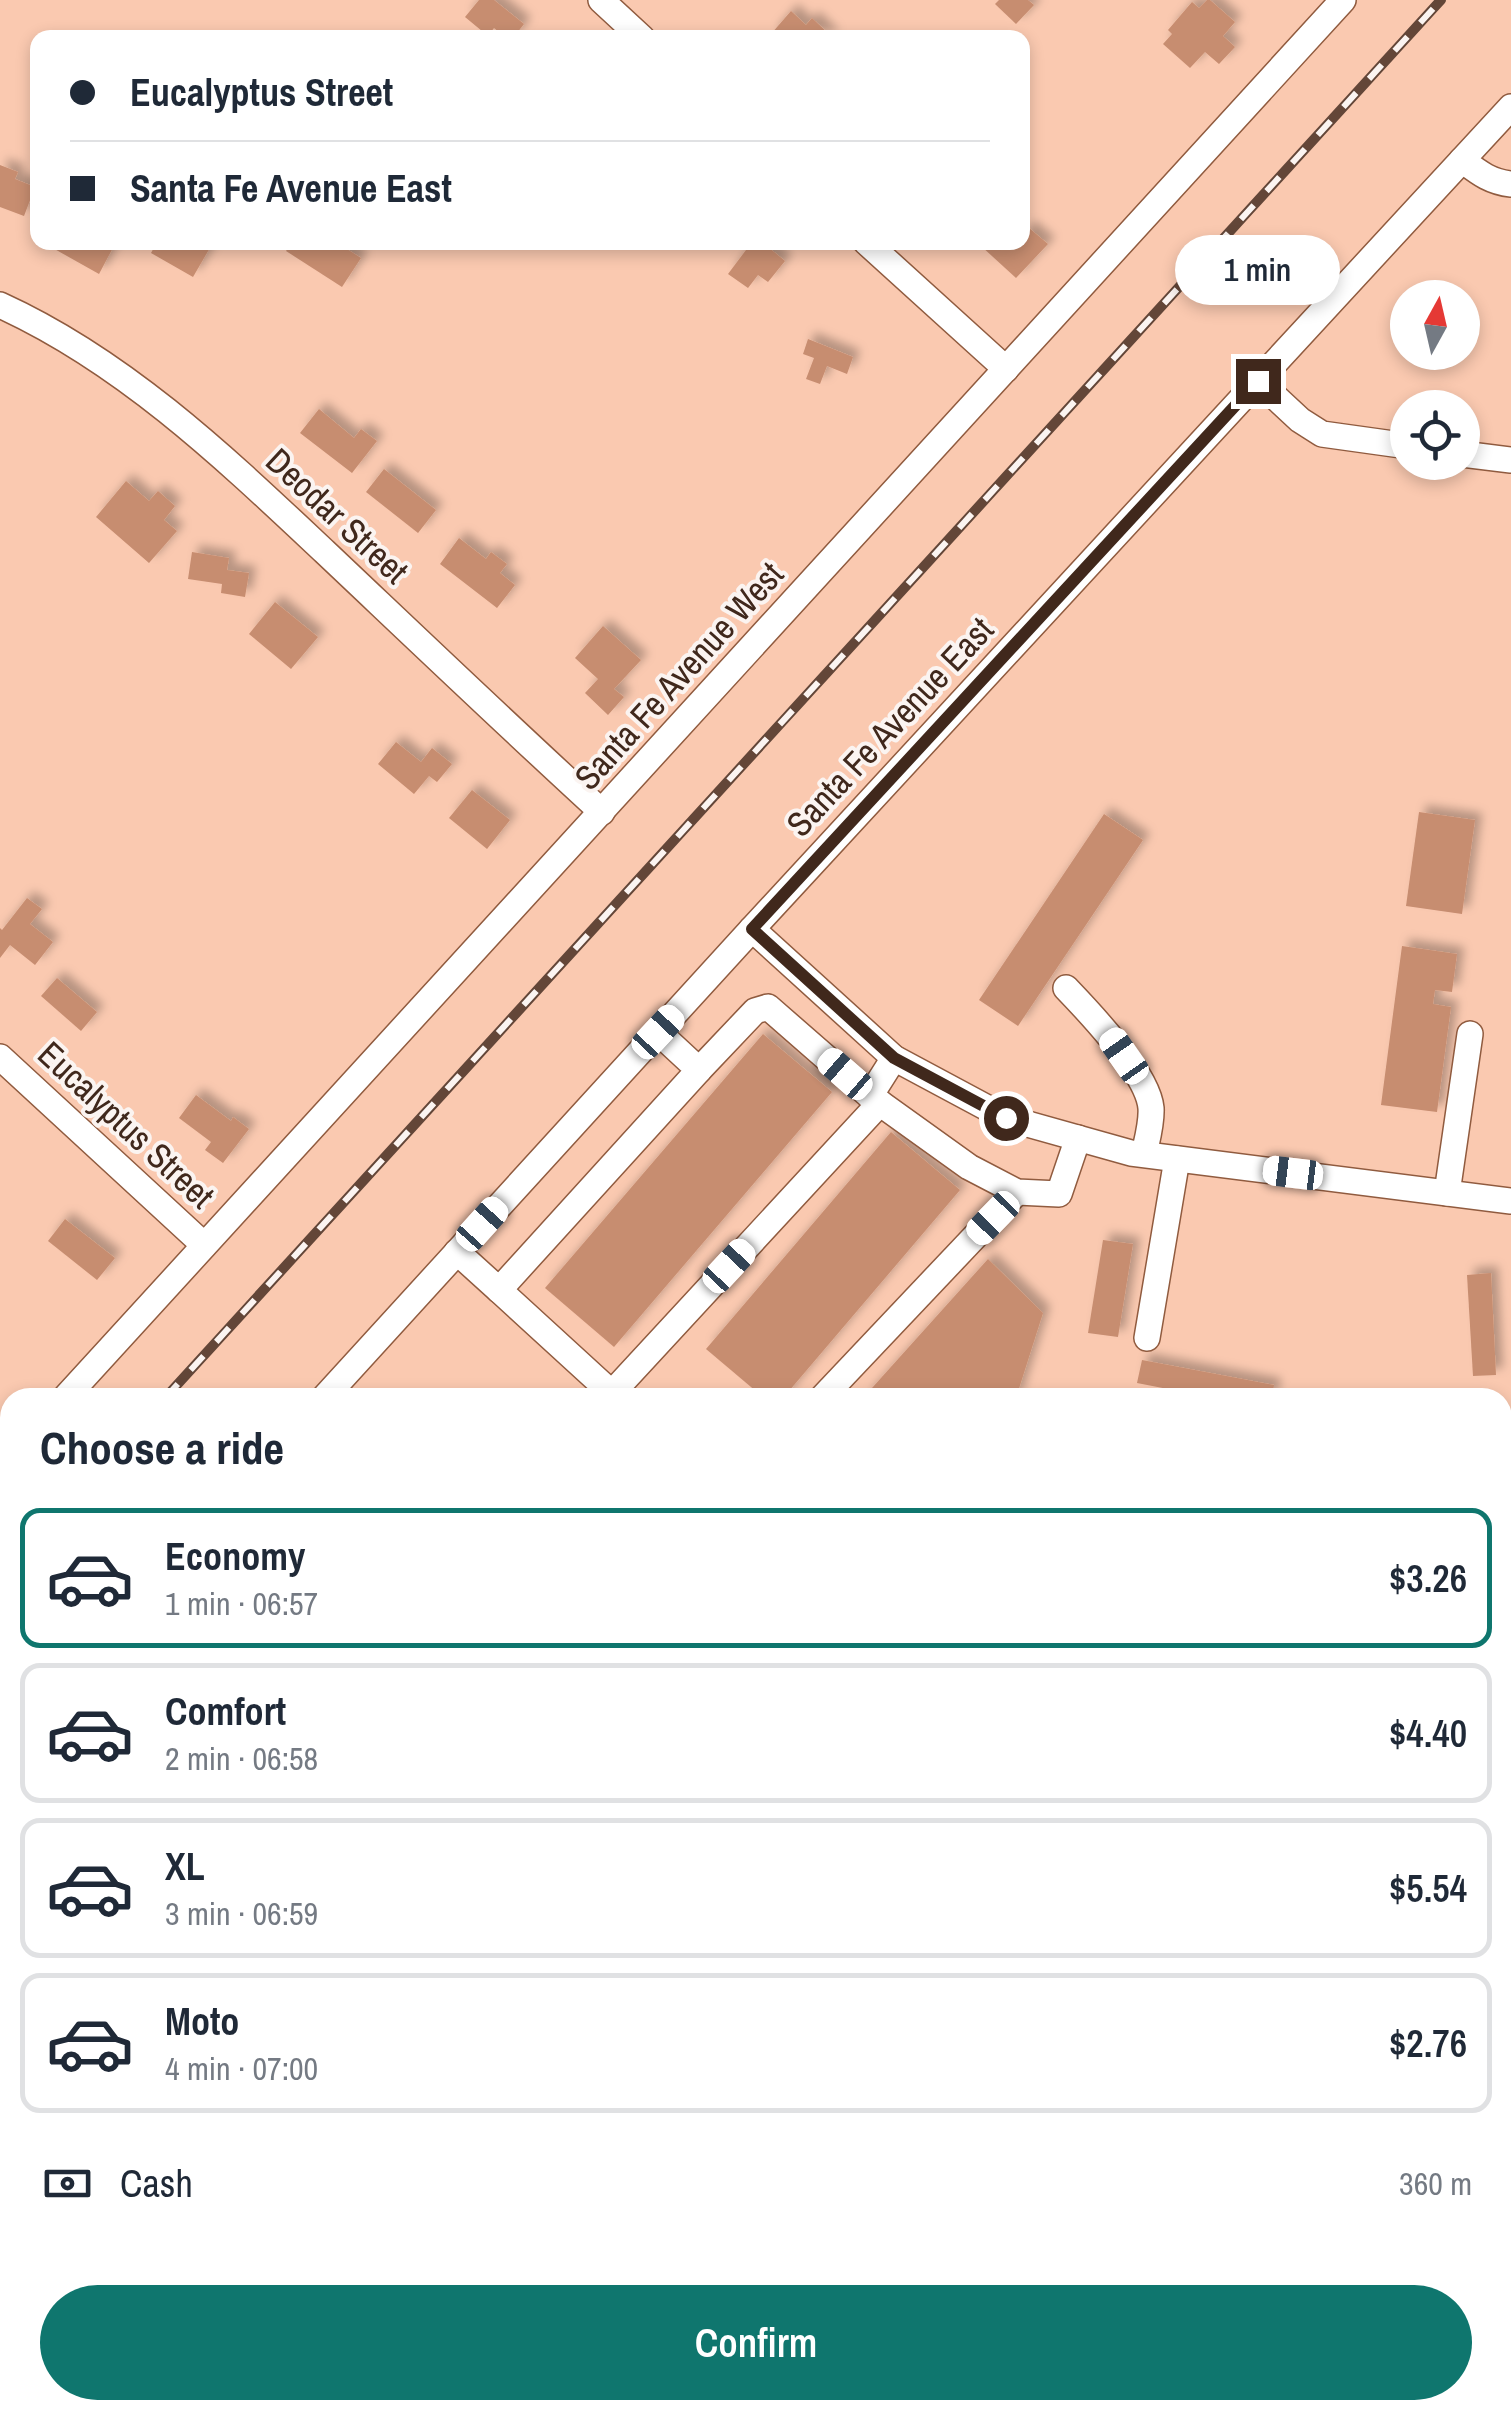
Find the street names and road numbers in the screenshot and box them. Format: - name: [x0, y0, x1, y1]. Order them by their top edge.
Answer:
- street label: Deodar Street: [256, 438, 419, 594]
- street label: Santa Fe Avenue West: [564, 552, 794, 800]
- street label: Santa Fe Avenue East: [776, 607, 1004, 846]
- street label: Eucalyptus Street: [28, 1031, 225, 1219]

